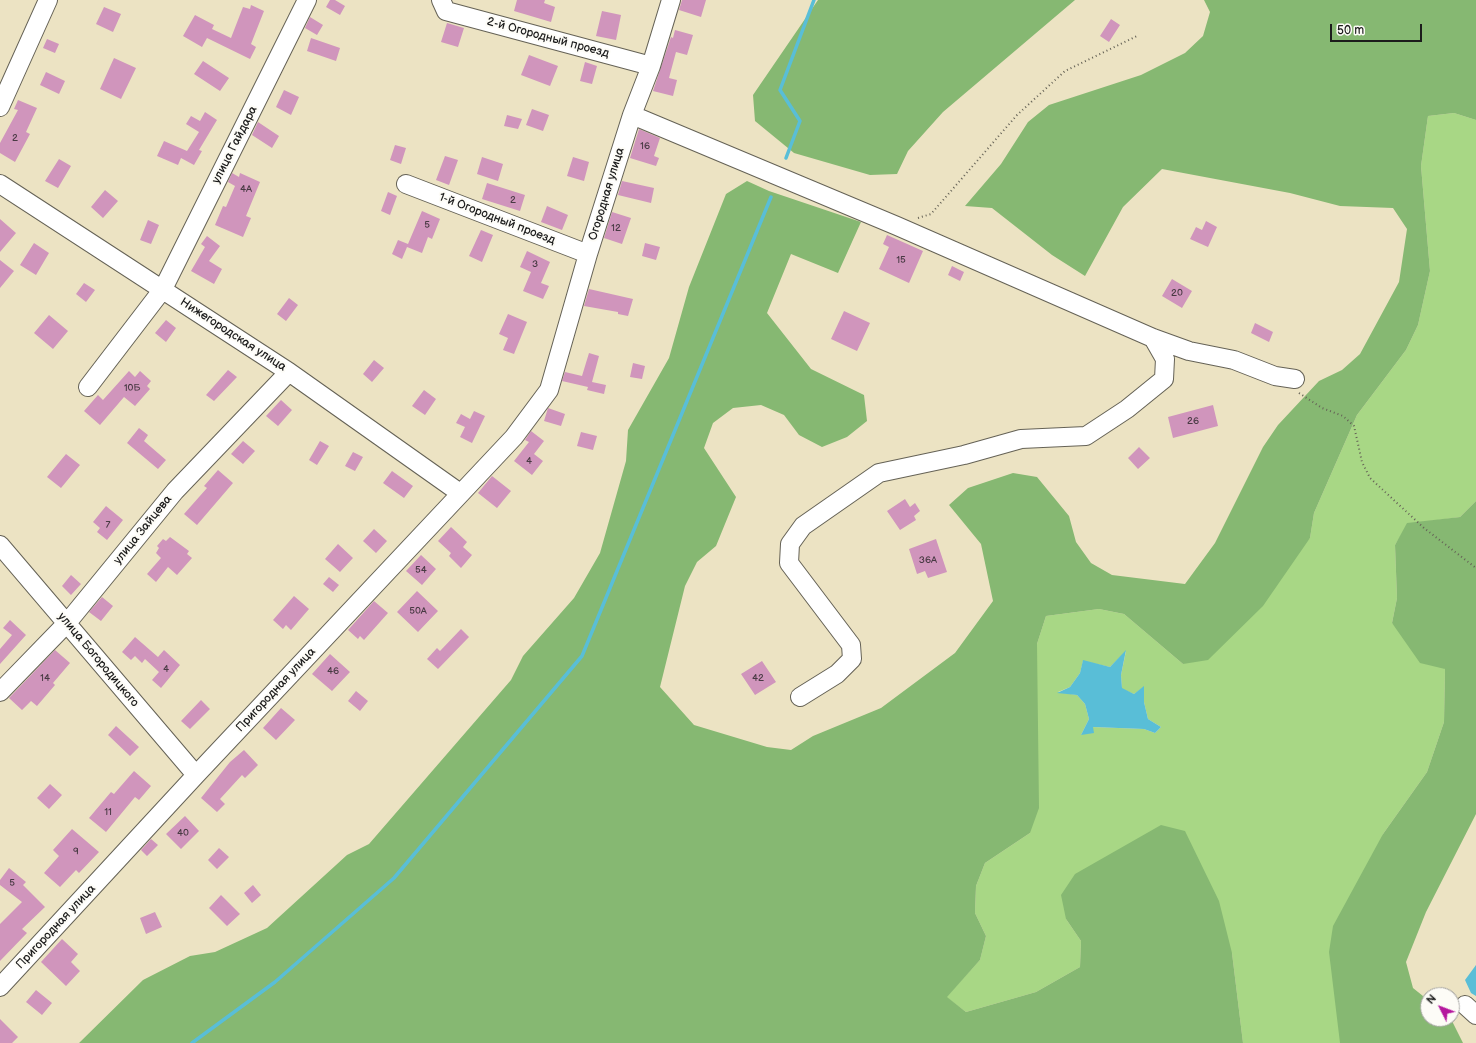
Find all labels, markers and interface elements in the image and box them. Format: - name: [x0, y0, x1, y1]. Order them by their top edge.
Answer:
- street label: 2-й Огородный проезд: [485, 15, 611, 61]
- scale bar: [1332, 16, 1424, 42]
- text: 50 m: [1337, 23, 1364, 38]
- street label: улица Гайдара: [209, 104, 261, 186]
- house number: 2: [12, 132, 18, 144]
- house number: 16: [640, 140, 650, 152]
- street label: Огородная улица: [586, 146, 628, 242]
- house number: 4А: [240, 183, 252, 195]
- street label: 1-й Огородный проезд: [437, 190, 557, 248]
- house number: 2: [510, 194, 516, 206]
- house number: 5: [424, 219, 430, 231]
- house number: 12: [611, 222, 621, 234]
- house number: 15: [896, 254, 906, 266]
- house number: 3: [532, 258, 538, 270]
- house number: 20: [1171, 287, 1183, 299]
- street label: Нижегородская улица: [177, 295, 289, 375]
- house number: 10Б: [124, 382, 140, 394]
- house number: 26: [1187, 415, 1199, 427]
- house number: 4: [526, 455, 532, 467]
- street label: улица Зайцева: [111, 493, 175, 567]
- house number: 7: [106, 519, 110, 531]
- house number: 36А: [919, 554, 937, 566]
- house number: 54: [415, 564, 427, 576]
- house number: 50А: [409, 605, 427, 617]
- street label: улица Богородицкого: [54, 610, 142, 710]
- street label: Пригородная улица: [233, 645, 319, 735]
- house number: 4: [163, 663, 169, 675]
- house number: 46: [327, 665, 339, 677]
- house number: 14: [40, 672, 50, 684]
- house number: 42: [752, 672, 764, 684]
- house number: 11: [104, 806, 112, 818]
- house number: 40: [177, 827, 189, 839]
- house number: 9: [73, 845, 79, 857]
- house number: 5: [9, 877, 15, 889]
- street label: Пригородная улица: [13, 882, 99, 972]
- north arrow: [1420, 987, 1460, 1027]
- text: N: [1424, 992, 1439, 1007]

